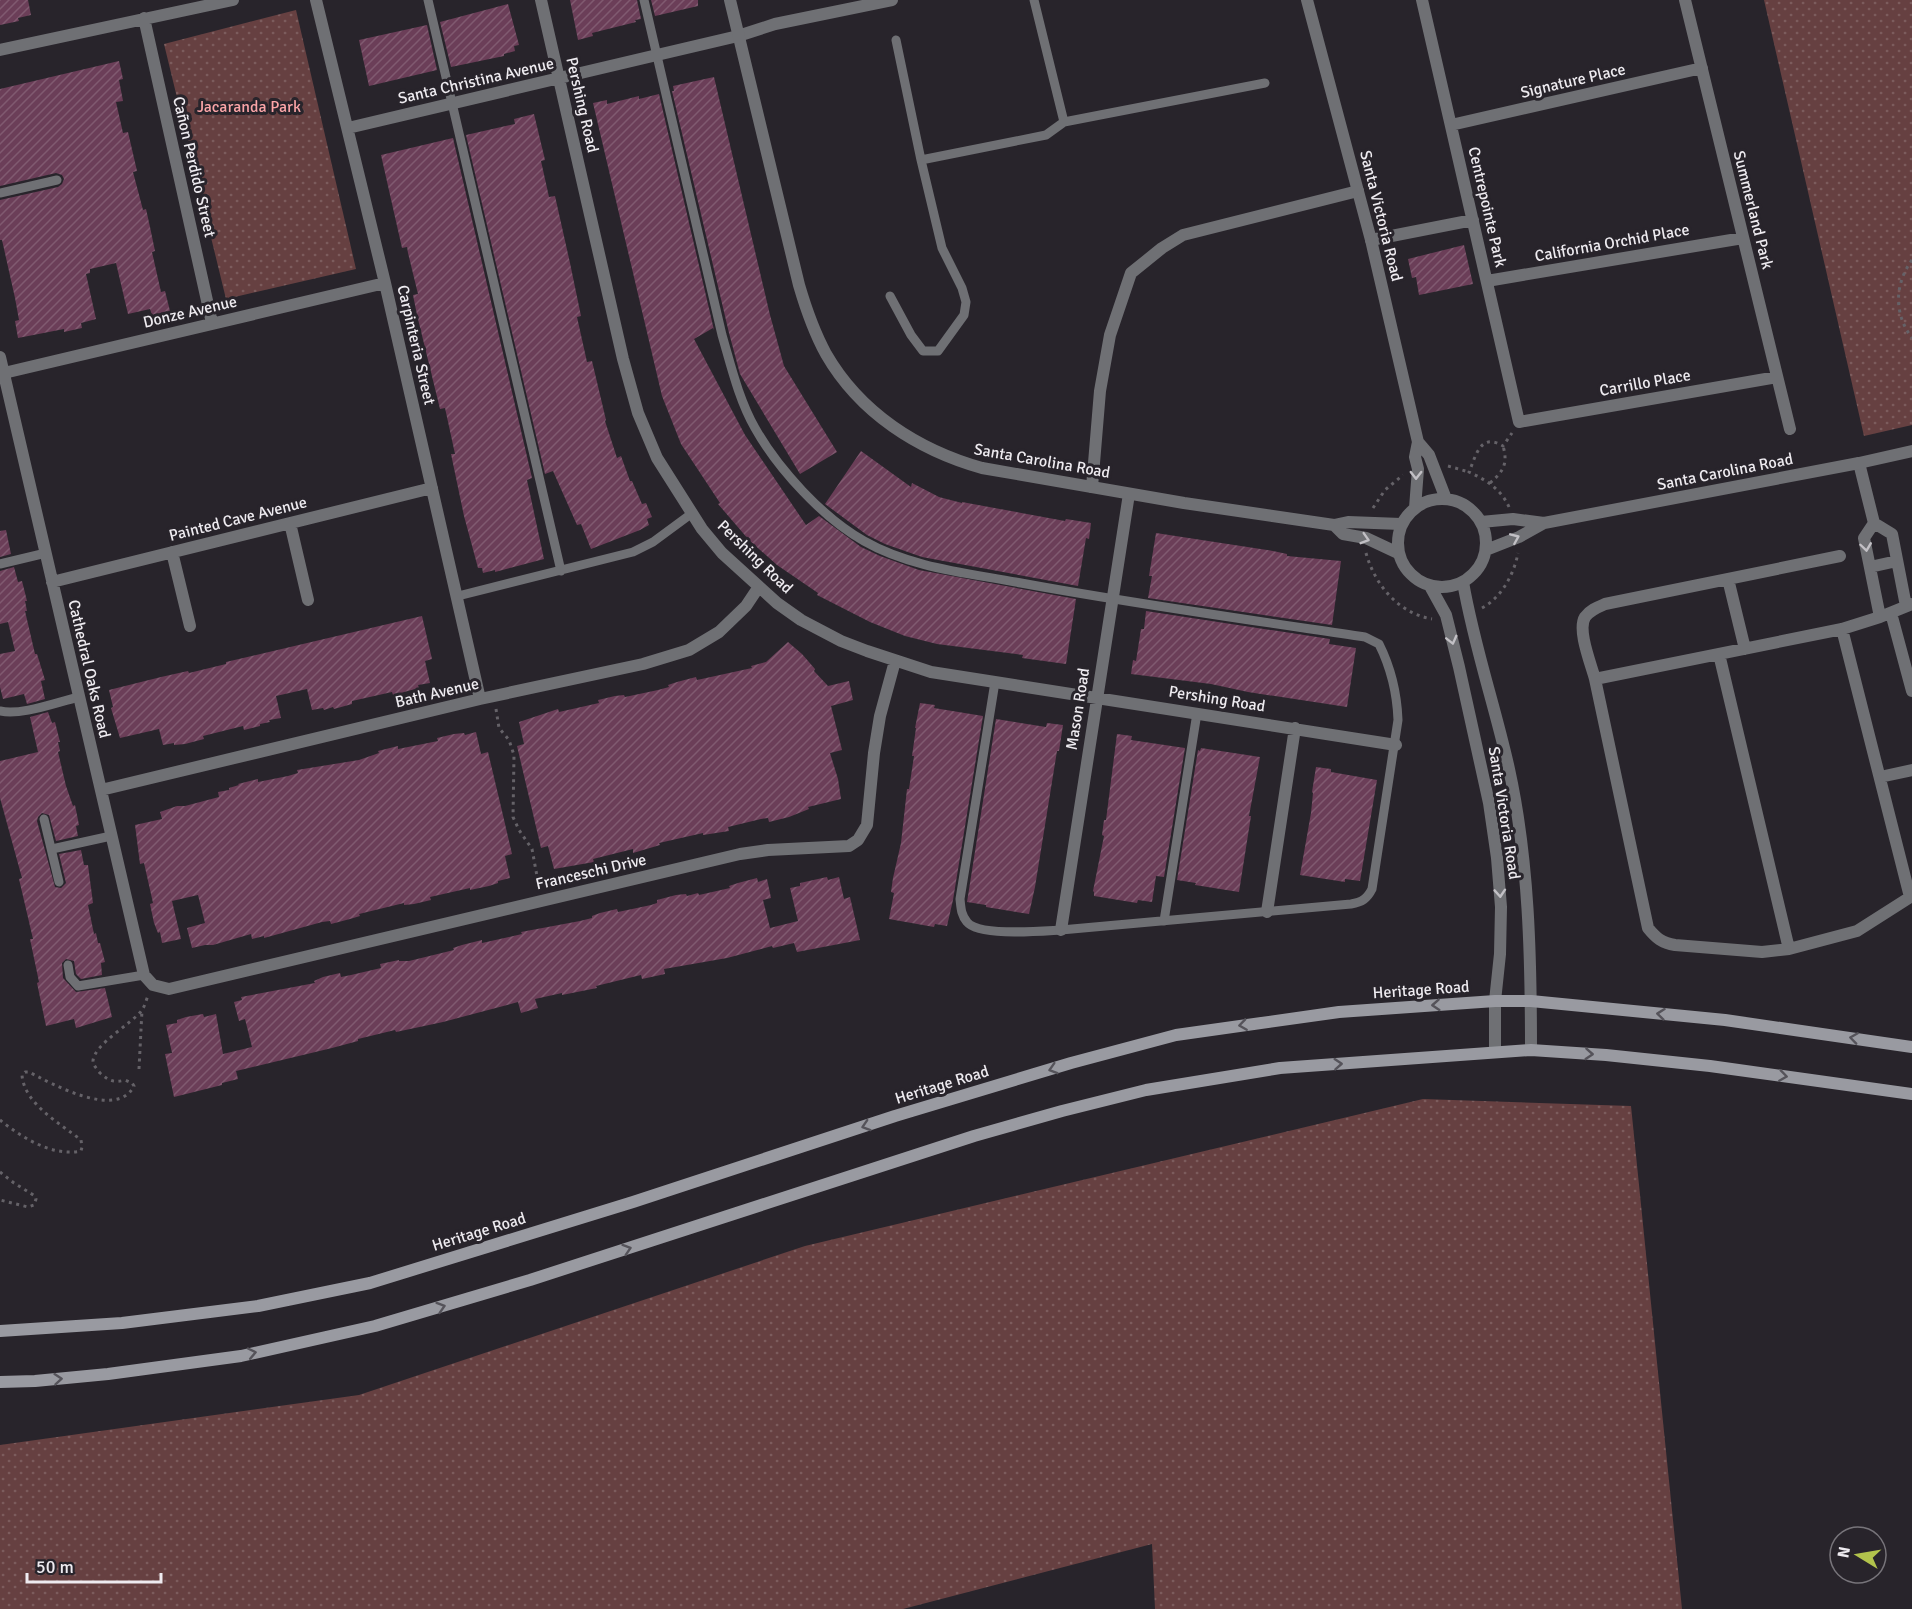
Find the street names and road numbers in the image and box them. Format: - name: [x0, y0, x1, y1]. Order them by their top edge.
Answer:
- street label: Santa Christina Avenue: [396, 53, 556, 109]
- street label: Pershing Road: [561, 55, 603, 155]
- street label: Signature Place: [1519, 59, 1627, 103]
- street label: Cañon Perdido Street: [168, 95, 220, 240]
- street label: Centrepointe Park: [1463, 145, 1511, 269]
- street label: Santa Victoria Road: [1355, 148, 1407, 284]
- street label: Summerland Park: [1729, 149, 1777, 271]
- street label: California Orchid Place: [1533, 220, 1691, 266]
- street label: Carpinteria Street: [392, 283, 440, 407]
- street label: Donze Avenue: [141, 291, 239, 333]
- street label: Carrillo Place: [1598, 365, 1692, 401]
- street label: Santa Carolina Road: [972, 439, 1112, 483]
- street label: Santa Carolina Road: [1655, 449, 1795, 495]
- street label: Painted Cave Avenue: [167, 492, 309, 546]
- street label: Pershing Road: [713, 516, 797, 598]
- street label: Cathedral Oaks Road: [63, 598, 115, 740]
- street label: Mason Road: [1062, 667, 1094, 751]
- street label: Bath Avenue: [393, 674, 481, 712]
- street label: Pershing Road: [1167, 681, 1267, 717]
- street label: Santa Victoria Road: [1484, 745, 1524, 881]
- street label: Franceschi Drive: [534, 850, 648, 894]
- street label: Heritage Road: [1372, 977, 1470, 1003]
- street label: Heritage Road: [893, 1061, 991, 1109]
- street label: Heritage Road: [430, 1208, 528, 1256]

